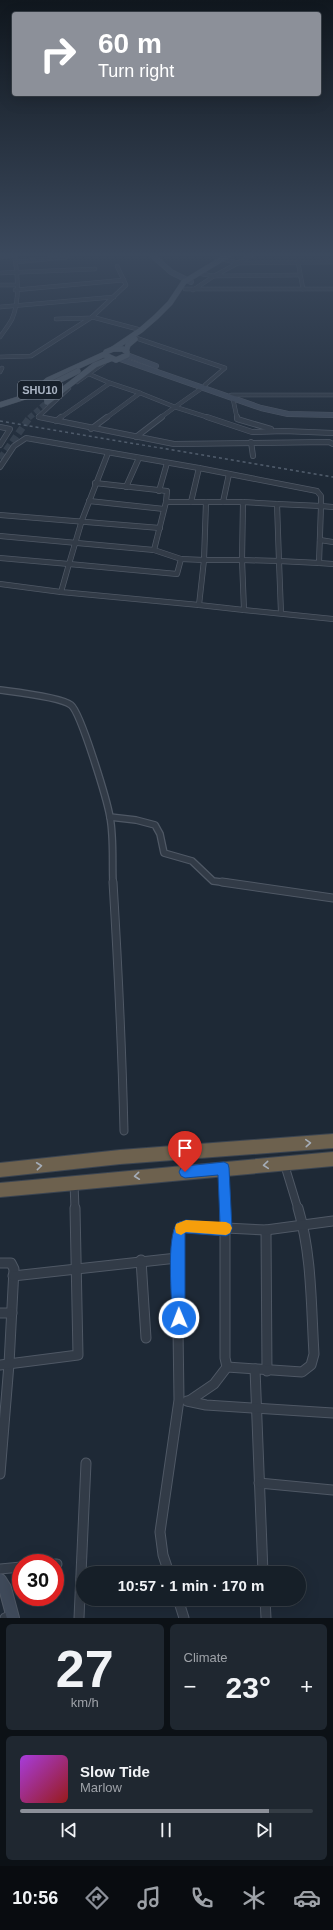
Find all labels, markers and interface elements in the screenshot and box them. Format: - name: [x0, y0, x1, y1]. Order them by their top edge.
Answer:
- icon: right: [32, 28, 84, 80]
- text: 60 m: [98, 28, 162, 59]
- text: Turn right: [98, 61, 174, 81]
- road number: SHU10: [18, 381, 62, 399]
- pin: [168, 1131, 202, 1172]
- icon: arrive: [174, 1137, 196, 1159]
- one-way arrow: [305, 1139, 311, 1148]
- one-way arrow: [263, 1160, 269, 1169]
- one-way arrow: [36, 1162, 42, 1171]
- one-way arrow: [134, 1172, 140, 1181]
- position arrow: [158, 1297, 200, 1339]
- speed limit sign: 30: [12, 1554, 64, 1606]
- text: 10:57 · 1 min · 170 m: [118, 1577, 264, 1594]
- text: 27: [56, 1640, 114, 1698]
- text: Climate: [184, 1650, 228, 1665]
- text: 23°: [226, 1671, 271, 1704]
- text: −: [184, 1674, 196, 1699]
- text: +: [300, 1674, 313, 1699]
- text: km/h: [71, 1695, 99, 1710]
- text: Slow Tide: [80, 1763, 150, 1780]
- text: Marlow: [80, 1780, 122, 1795]
- icon: previous: [58, 1819, 80, 1841]
- icon: pause: [155, 1819, 177, 1841]
- icon: next: [253, 1819, 275, 1841]
- icon: directions: [83, 1884, 111, 1912]
- icon: music: [135, 1884, 163, 1912]
- icon: phone: [188, 1884, 216, 1912]
- icon: climate: [240, 1884, 268, 1912]
- icon: car: [293, 1884, 321, 1912]
- text: 10:56: [12, 1888, 58, 1908]

